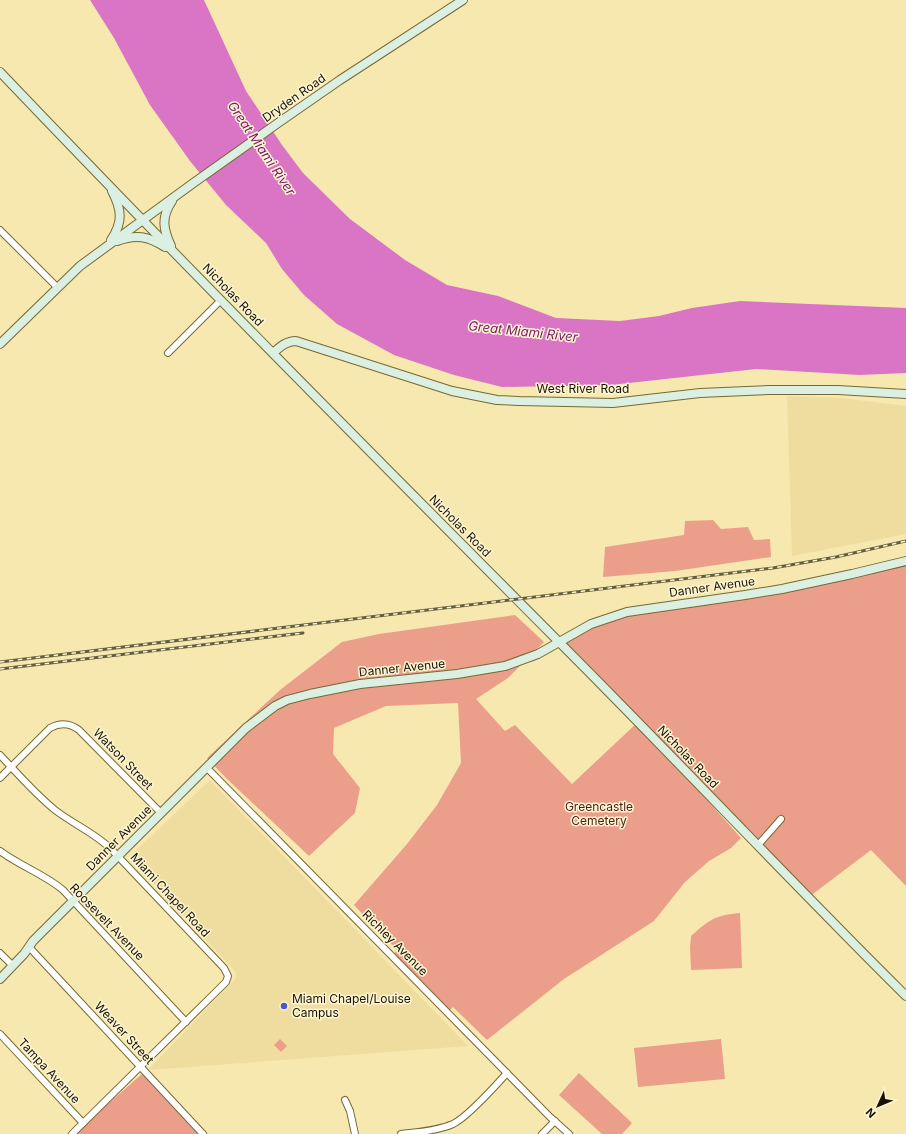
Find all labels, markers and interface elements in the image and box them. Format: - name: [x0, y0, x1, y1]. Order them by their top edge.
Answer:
- street label: Dryden Road: [259, 70, 328, 125]
- water label: Great Miami River: [225, 98, 300, 199]
- street label: Nicholas Road: [200, 260, 267, 329]
- water label: Great Miami River: [468, 317, 580, 345]
- street label: West River Road: [537, 381, 629, 396]
- street label: Nicholas Road: [426, 492, 494, 560]
- street label: Danner Avenue: [668, 573, 756, 600]
- street label: Danner Avenue: [358, 656, 446, 679]
- street label: Nicholas Road: [655, 722, 722, 791]
- street label: Watson Street: [90, 725, 156, 793]
- park label: Greencastle Cemetery: [565, 799, 633, 828]
- street label: Danner Avenue: [83, 802, 155, 874]
- street label: Miami Chapel Road: [128, 850, 213, 940]
- street label: Roosevelt Avenue: [67, 880, 148, 963]
- street label: Richley Avenue: [359, 907, 431, 979]
- place label: Miami Chapel/Louise Campus: [292, 991, 411, 1020]
- street label: Weaver Street: [92, 998, 157, 1067]
- marker: Miami Chapel/Louise Campus: [279, 1001, 289, 1011]
- street label: Tampa Avenue: [15, 1035, 83, 1106]
- north arrow: [858, 1086, 898, 1126]
- text: N: [863, 1105, 879, 1121]

